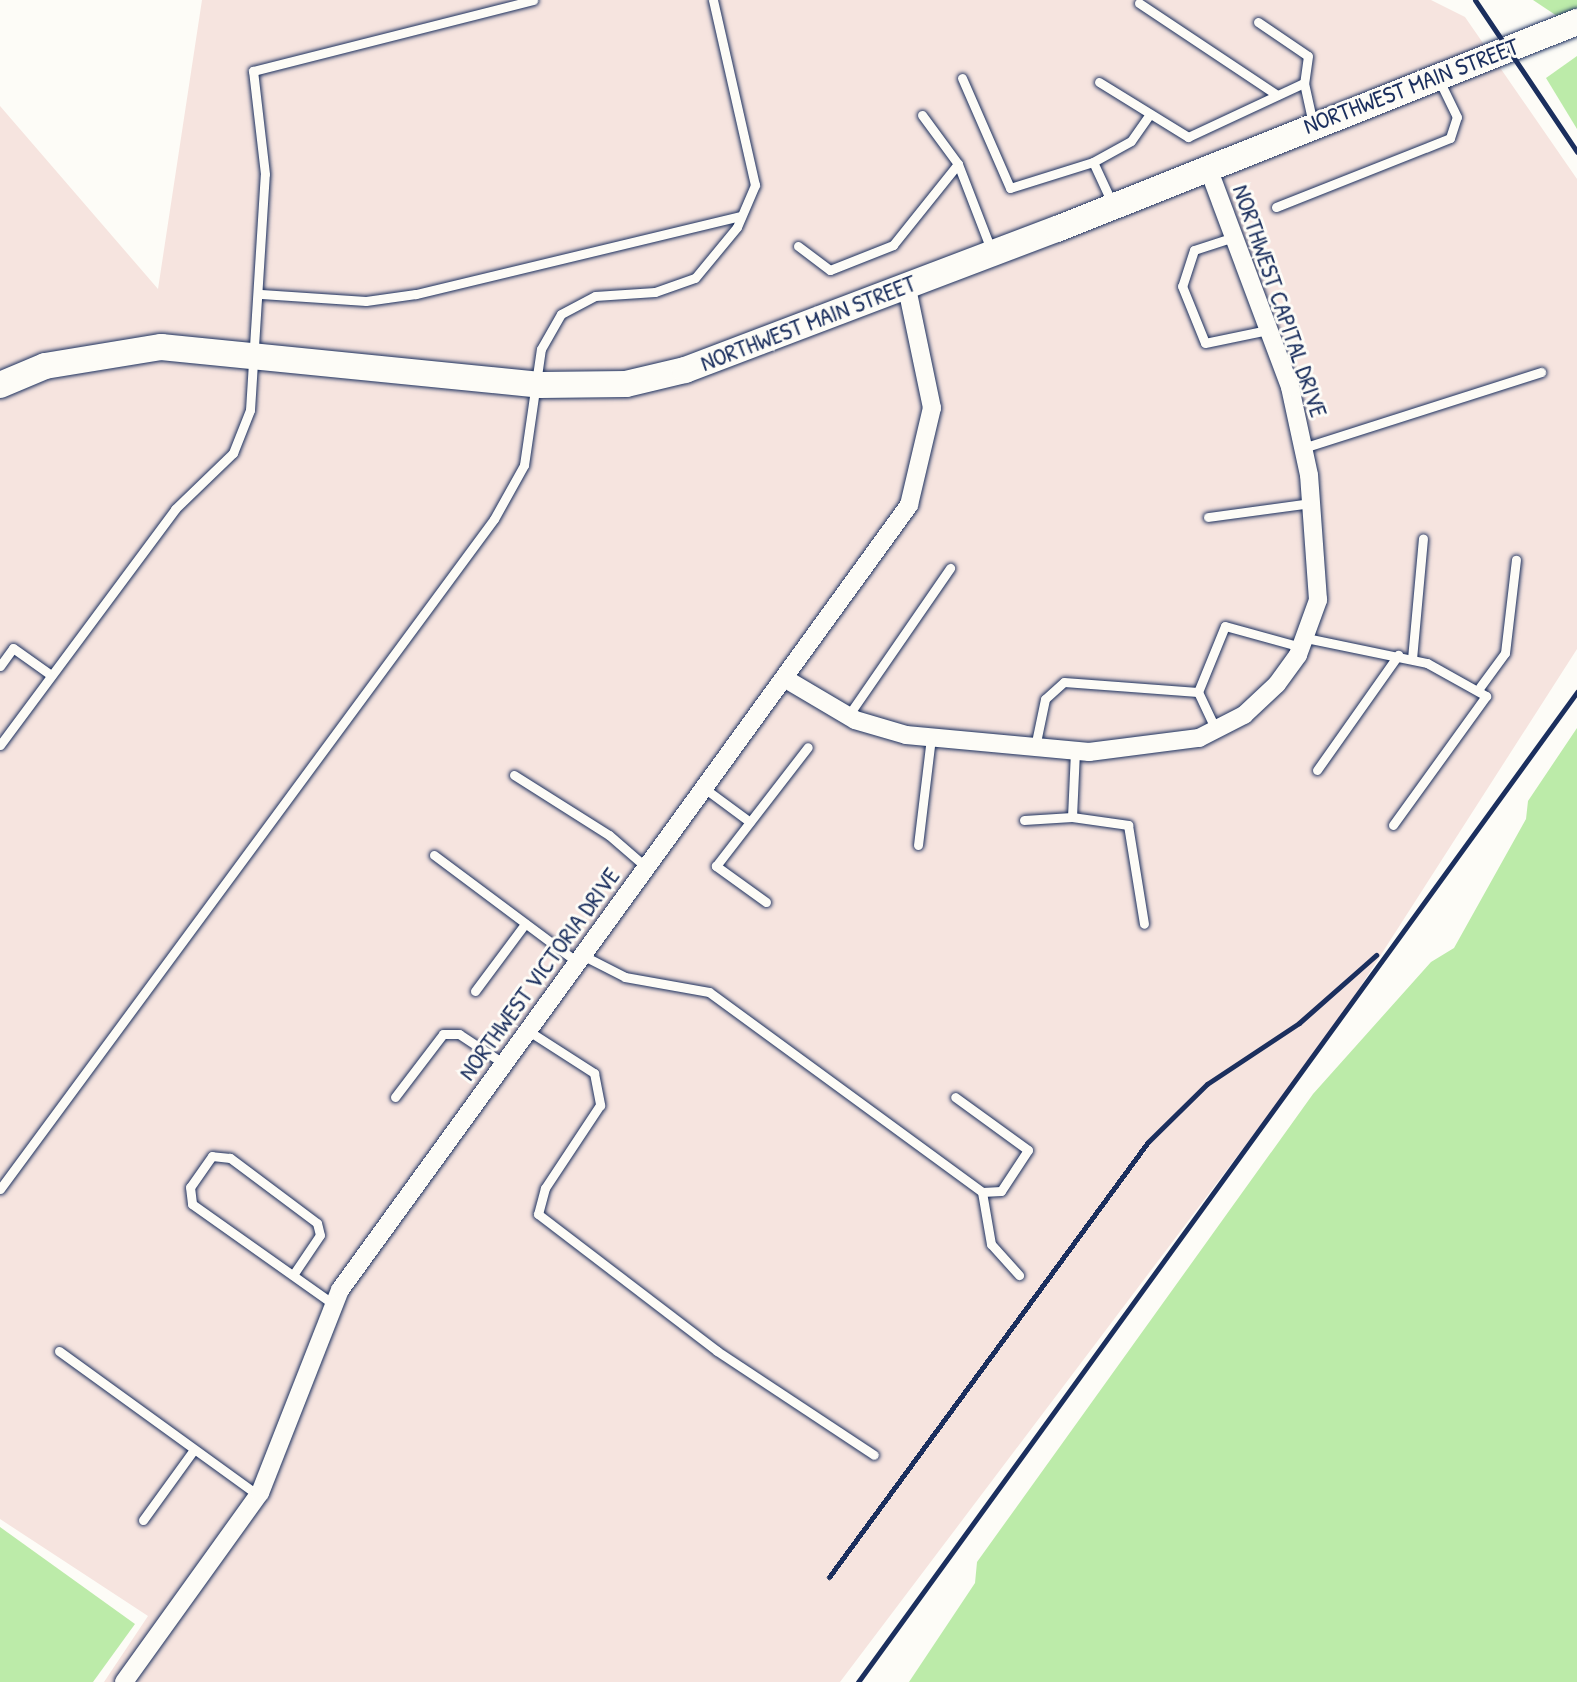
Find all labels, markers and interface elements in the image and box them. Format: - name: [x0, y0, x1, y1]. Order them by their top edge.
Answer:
- street label: NORTHWEST MAIN STREET: [1299, 32, 1523, 140]
- street label: NORTHWEST CAPITAL DRIVE: [1227, 181, 1333, 421]
- street label: NORTHWEST MAIN STREET: [696, 269, 920, 377]
- street label: NORTHWEST VICTORIA DRIVE: [452, 862, 626, 1086]

